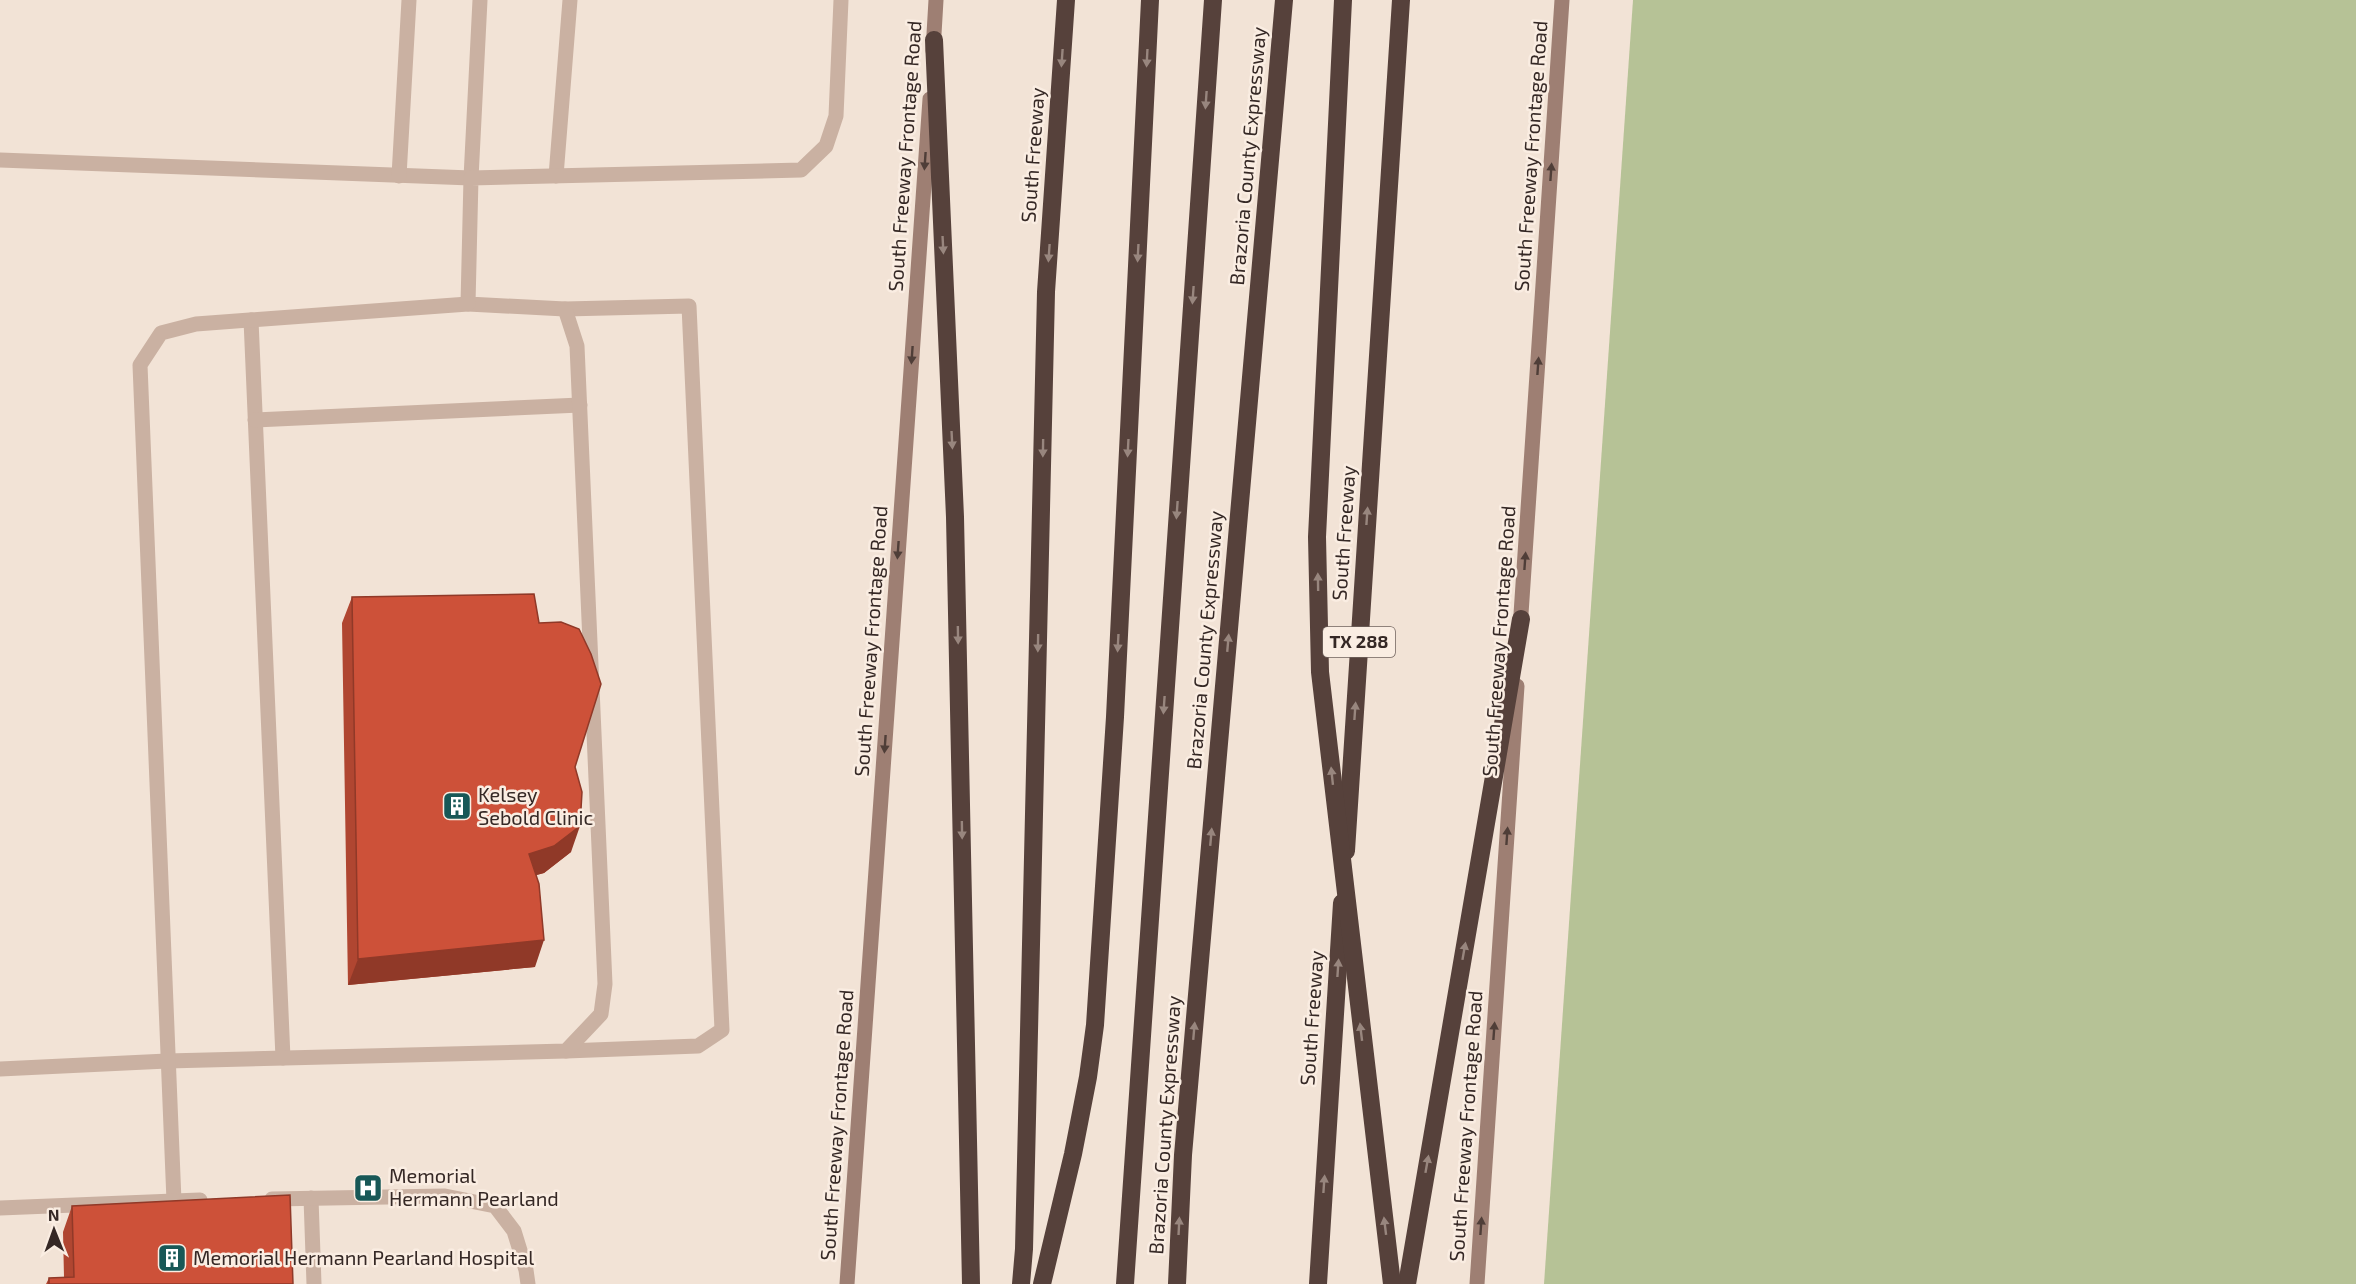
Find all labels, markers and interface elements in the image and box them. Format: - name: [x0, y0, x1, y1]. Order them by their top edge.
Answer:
- street label: South Freeway Frontage Road: [883, 20, 925, 292]
- street label: South Freeway Frontage Road: [1509, 20, 1551, 292]
- street label: Brazoria County Expressway: [1224, 25, 1270, 286]
- one-way arrow: [1058, 49, 1067, 68]
- one-way arrow: [1143, 49, 1152, 68]
- street label: South Freeway: [1015, 86, 1049, 223]
- one-way arrow: [1201, 91, 1211, 110]
- one-way arrow: [921, 151, 930, 170]
- one-way arrow: [1546, 162, 1555, 181]
- one-way arrow: [939, 235, 948, 254]
- one-way arrow: [1044, 243, 1054, 262]
- one-way arrow: [1133, 244, 1142, 263]
- one-way arrow: [1188, 285, 1197, 304]
- one-way arrow: [907, 346, 917, 365]
- one-way arrow: [1533, 357, 1542, 376]
- one-way arrow: [947, 430, 956, 449]
- one-way arrow: [1038, 438, 1048, 457]
- one-way arrow: [1123, 438, 1133, 457]
- street label: South Freeway: [1326, 464, 1360, 601]
- one-way arrow: [1173, 501, 1182, 520]
- street label: South Freeway Frontage Road: [849, 505, 891, 777]
- street label: South Freeway Frontage Road: [1477, 505, 1519, 777]
- one-way arrow: [1363, 507, 1372, 526]
- street label: Brazoria County Expressway: [1181, 509, 1227, 770]
- one-way arrow: [893, 540, 903, 559]
- one-way arrow: [1520, 551, 1530, 570]
- one-way arrow: [1314, 572, 1323, 591]
- one-way arrow: [953, 625, 963, 644]
- road number: TX 288: [1323, 627, 1395, 657]
- one-way arrow: [1033, 633, 1043, 652]
- one-way arrow: [1114, 633, 1123, 652]
- one-way arrow: [1223, 633, 1233, 652]
- one-way arrow: [1159, 695, 1169, 714]
- one-way arrow: [1350, 701, 1360, 720]
- one-way arrow: [880, 735, 889, 754]
- one-way arrow: [1327, 766, 1337, 785]
- place label: Kelsey Sebold Clinic: [478, 782, 593, 829]
- building icon: Kelsey Sebold Clinic: [441, 790, 473, 822]
- one-way arrow: [957, 820, 966, 839]
- one-way arrow: [1206, 827, 1216, 846]
- one-way arrow: [1502, 827, 1511, 846]
- one-way arrow: [1460, 942, 1469, 961]
- street label: South Freeway: [1294, 949, 1328, 1086]
- one-way arrow: [1333, 959, 1343, 978]
- street label: South Freeway Frontage Road: [815, 989, 857, 1261]
- street label: South Freeway Frontage Road: [1444, 990, 1486, 1262]
- street label: Brazoria County Expressway: [1143, 994, 1185, 1255]
- one-way arrow: [1189, 1022, 1199, 1041]
- one-way arrow: [1489, 1022, 1498, 1041]
- one-way arrow: [1357, 1023, 1366, 1042]
- one-way arrow: [1423, 1155, 1432, 1174]
- place label: Memorial Hermann Pearland: [389, 1163, 559, 1210]
- hospital icon: Memorial Hermann Pearland: [352, 1172, 384, 1204]
- one-way arrow: [1320, 1174, 1329, 1193]
- north arrow: [24, 1200, 84, 1260]
- text: N: [48, 1205, 60, 1224]
- one-way arrow: [1175, 1216, 1184, 1235]
- one-way arrow: [1380, 1216, 1390, 1235]
- one-way arrow: [1476, 1216, 1485, 1235]
- building icon: Memorial Hermann Pearland Hospital: [156, 1242, 188, 1274]
- place label: Memorial Hermann Pearland Hospital: [193, 1245, 534, 1269]

